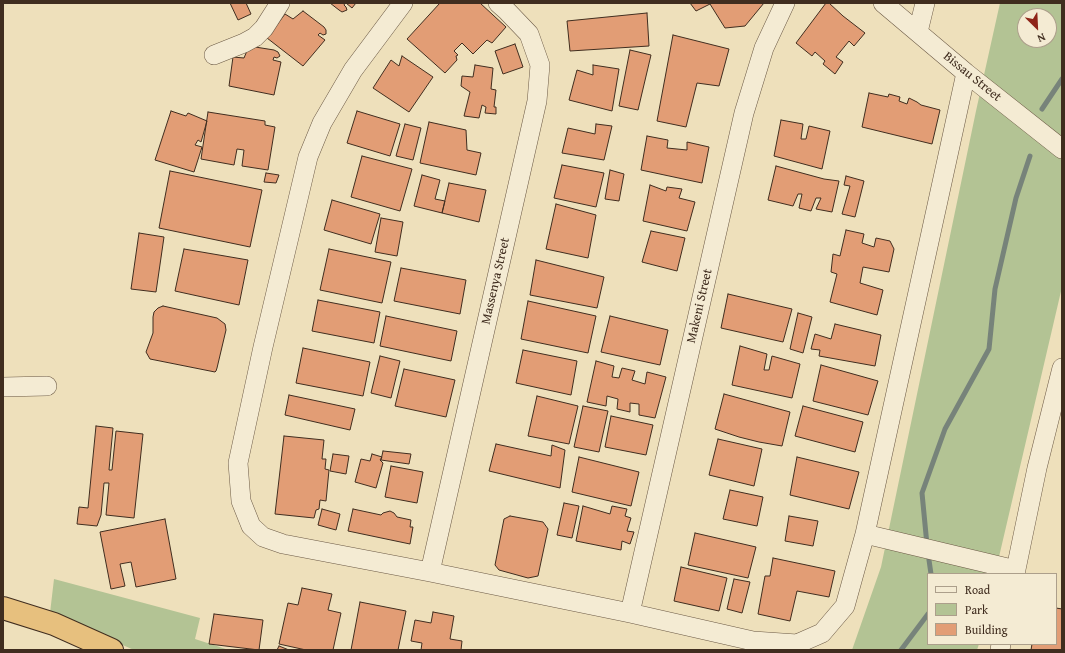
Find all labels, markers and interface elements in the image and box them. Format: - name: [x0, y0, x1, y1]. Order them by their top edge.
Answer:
- north arrow: [1017, 8, 1057, 48]
- text: N: [1035, 29, 1048, 47]
- street label: Bissau Street: [940, 49, 1004, 105]
- street label: Massenya Street: [478, 236, 514, 326]
- street label: Makeni Street: [684, 267, 716, 345]
- legend: [927, 573, 1057, 645]
- text: Road: [965, 581, 990, 598]
- text: Park: [965, 601, 988, 618]
- text: Building: [965, 621, 1008, 638]

